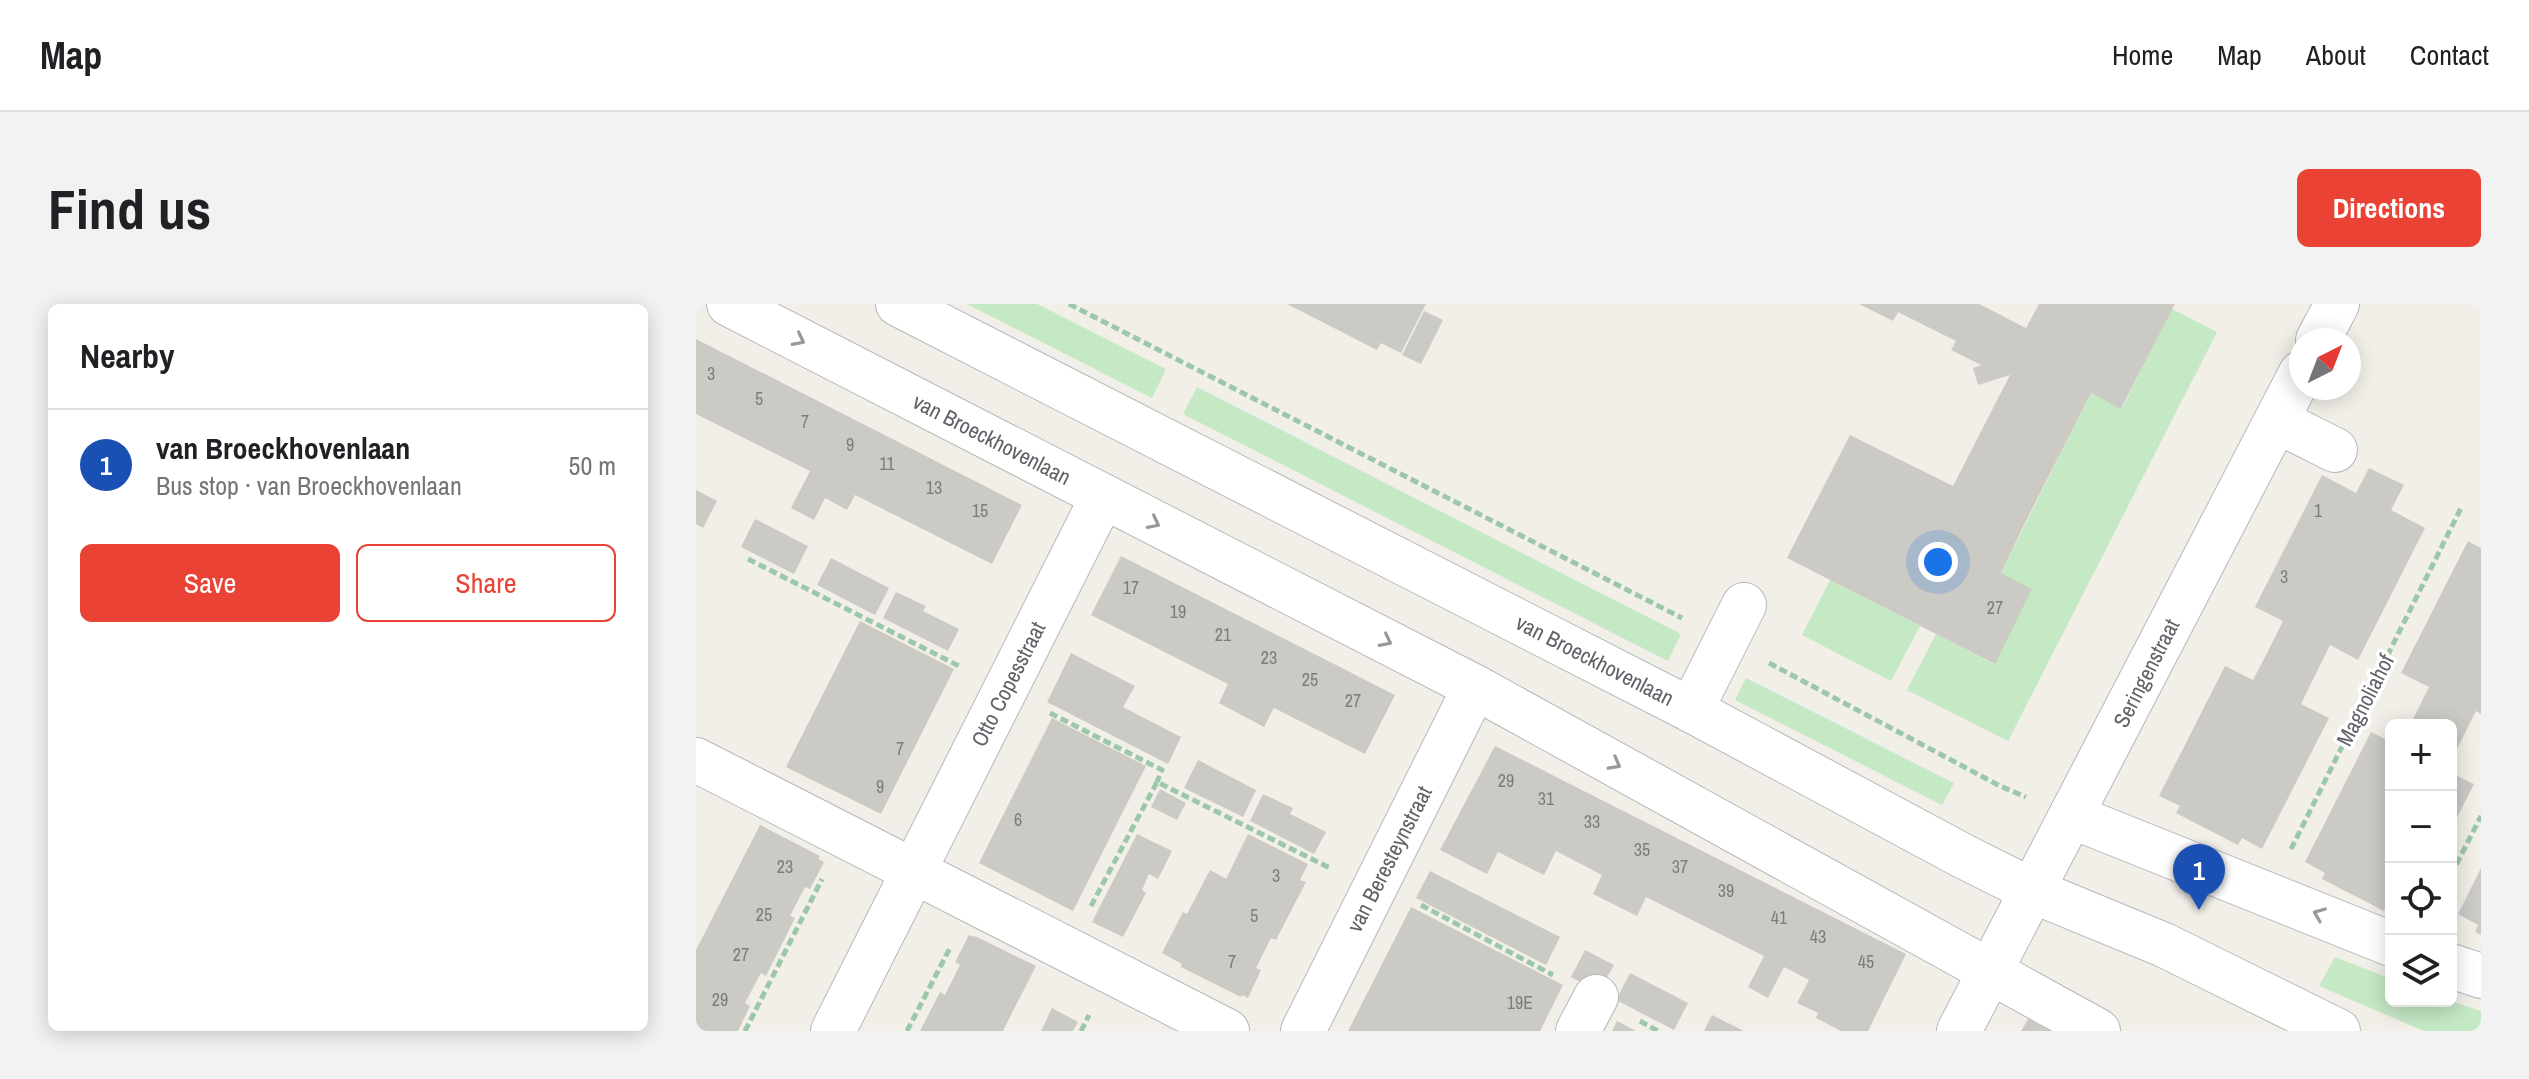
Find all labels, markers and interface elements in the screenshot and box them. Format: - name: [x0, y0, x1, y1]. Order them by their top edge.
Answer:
- text: Map: [40, 30, 102, 81]
- text: Home: [2112, 36, 2173, 74]
- text: Map: [2217, 36, 2262, 74]
- text: About: [2306, 36, 2366, 74]
- text: Contact: [2410, 36, 2489, 74]
- button: Directions: [2297, 169, 2481, 247]
- text: Find us: [48, 171, 211, 246]
- north arrow: [2289, 328, 2361, 400]
- one-way arrow: [790, 330, 805, 345]
- text: Nearby: [80, 333, 175, 379]
- house number: 3: [707, 361, 715, 386]
- house number: 5: [755, 386, 763, 411]
- street label: van Broeckhovenlaan: [908, 386, 1076, 492]
- house number: 7: [801, 409, 809, 434]
- text: van Broeckhovenlaan: [156, 428, 410, 468]
- house number: 9: [846, 432, 854, 457]
- text: 1: [100, 448, 112, 483]
- text: 50 m: [569, 448, 616, 483]
- house number: 11: [879, 451, 895, 476]
- text: Bus stop · van Broeckhovenlaan: [156, 468, 462, 503]
- house number: 13: [926, 475, 942, 500]
- house number: 15: [972, 498, 988, 523]
- house number: 1: [2314, 498, 2323, 523]
- one-way arrow: [1146, 513, 1161, 528]
- your location: [1918, 542, 1958, 582]
- button: Save: [80, 544, 340, 622]
- button: Share: [356, 544, 616, 622]
- house number: 3: [2280, 564, 2288, 589]
- house number: 17: [1123, 575, 1139, 600]
- house number: 27: [1987, 595, 2003, 620]
- house number: 19: [1170, 599, 1186, 624]
- street label: van Broeckhovenlaan: [1511, 607, 1679, 713]
- street label: Seringenstraat: [2106, 613, 2186, 733]
- street label: Otto Copesstraat: [964, 616, 1052, 752]
- house number: 21: [1215, 622, 1232, 647]
- one-way arrow: [1377, 631, 1392, 647]
- house number: 23: [1261, 645, 1277, 670]
- street label: Magnoliahof: [2329, 648, 2401, 751]
- house number: 25: [1302, 667, 1318, 692]
- house number: 27: [1345, 688, 1361, 713]
- map controls: [2385, 719, 2457, 1007]
- button: +: [2385, 719, 2457, 791]
- house number: 7: [896, 736, 904, 761]
- one-way arrow: [1606, 754, 1621, 770]
- house number: 29: [1498, 768, 1514, 793]
- house number: 9: [876, 774, 884, 799]
- street label: van Beresteynstraat: [1339, 781, 1439, 937]
- house number: 31: [1538, 786, 1555, 811]
- button: −: [2385, 791, 2457, 863]
- house number: 6: [1014, 807, 1022, 832]
- house number: 33: [1584, 809, 1600, 834]
- house number: 35: [1634, 837, 1650, 862]
- pin: 1: [2173, 844, 2225, 910]
- house number: 23: [777, 854, 793, 879]
- house number: 37: [1672, 854, 1688, 879]
- house number: 3: [1272, 863, 1280, 888]
- button: locate: [2385, 863, 2457, 935]
- house number: 39: [1718, 878, 1734, 903]
- house number: 25: [756, 902, 772, 927]
- house number: 5: [1250, 903, 1258, 928]
- house number: 41: [1771, 905, 1788, 930]
- one-way arrow: [2313, 908, 2327, 924]
- house number: 43: [1810, 924, 1826, 949]
- button: layers: [2385, 935, 2457, 1007]
- house number: 27: [733, 942, 749, 967]
- house number: 7: [1228, 949, 1236, 974]
- house number: 45: [1858, 949, 1874, 974]
- house number: 29: [712, 987, 728, 1012]
- house number: 19E: [1507, 990, 1533, 1015]

